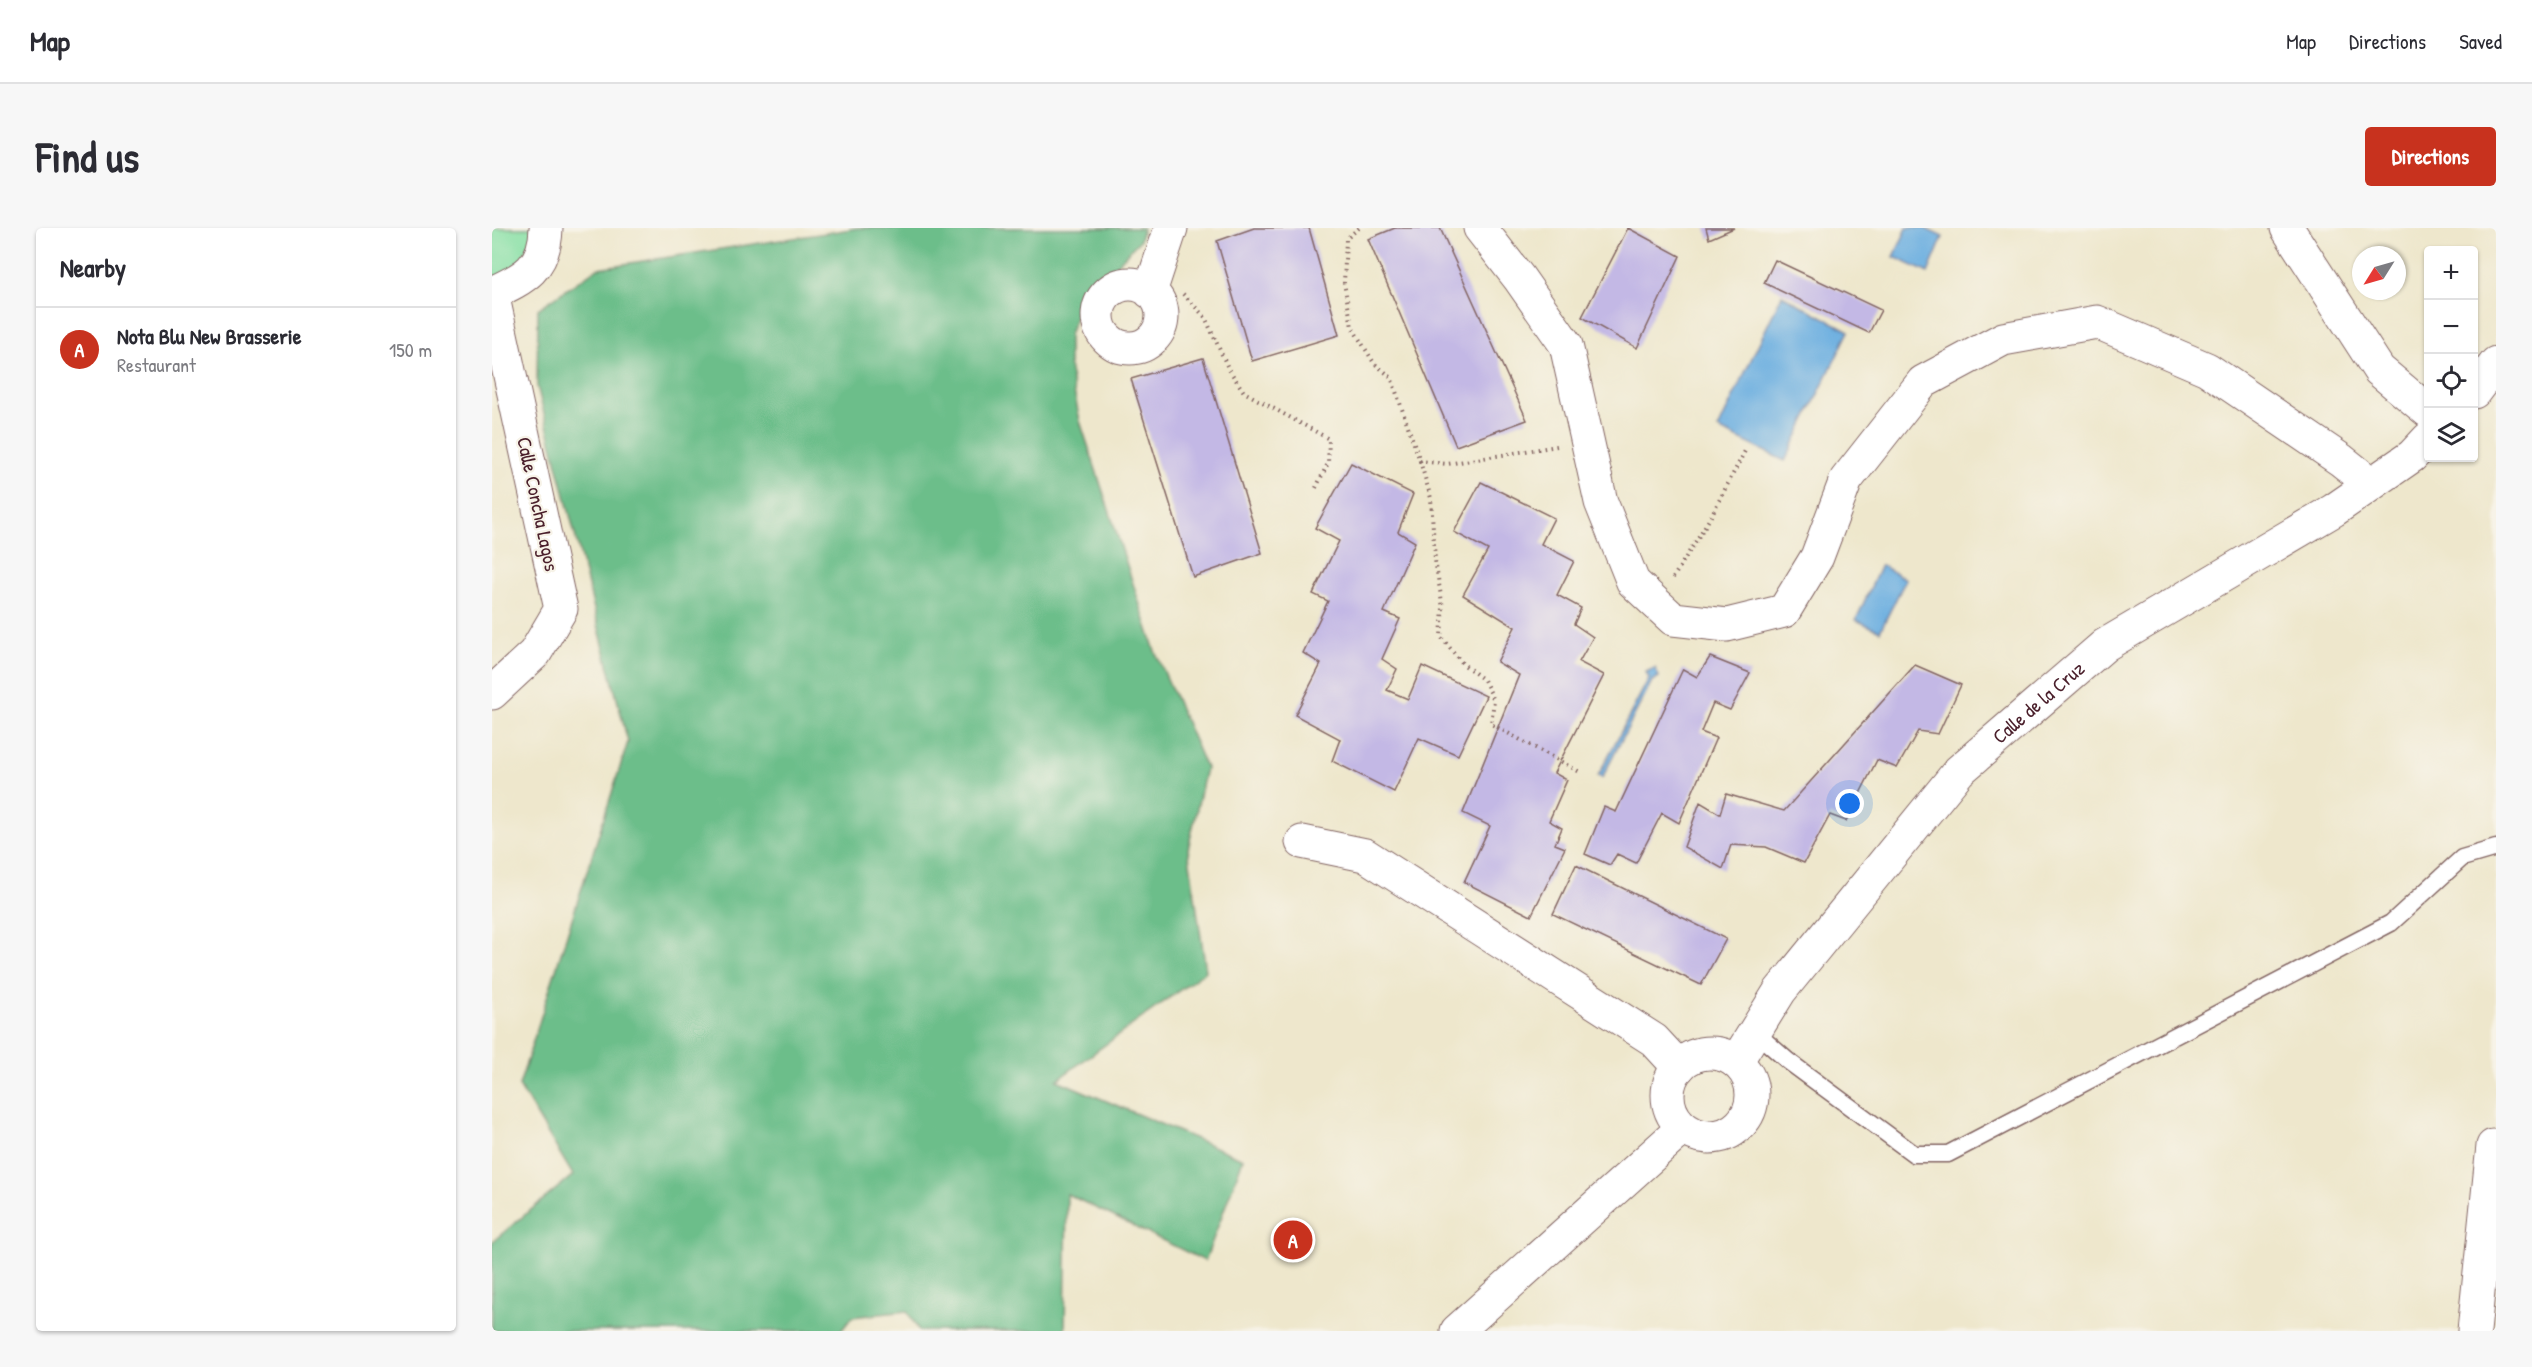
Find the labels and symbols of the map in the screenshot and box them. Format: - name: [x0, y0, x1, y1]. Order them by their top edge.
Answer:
- north arrow: [2352, 246, 2406, 300]
- street label: Calle Concha Lagos: [511, 434, 566, 574]
- street label: Calle de la Cruz: [1986, 655, 2090, 749]
- your location: [1835, 789, 1864, 818]
- pin: A: [1274, 1218, 1312, 1262]

